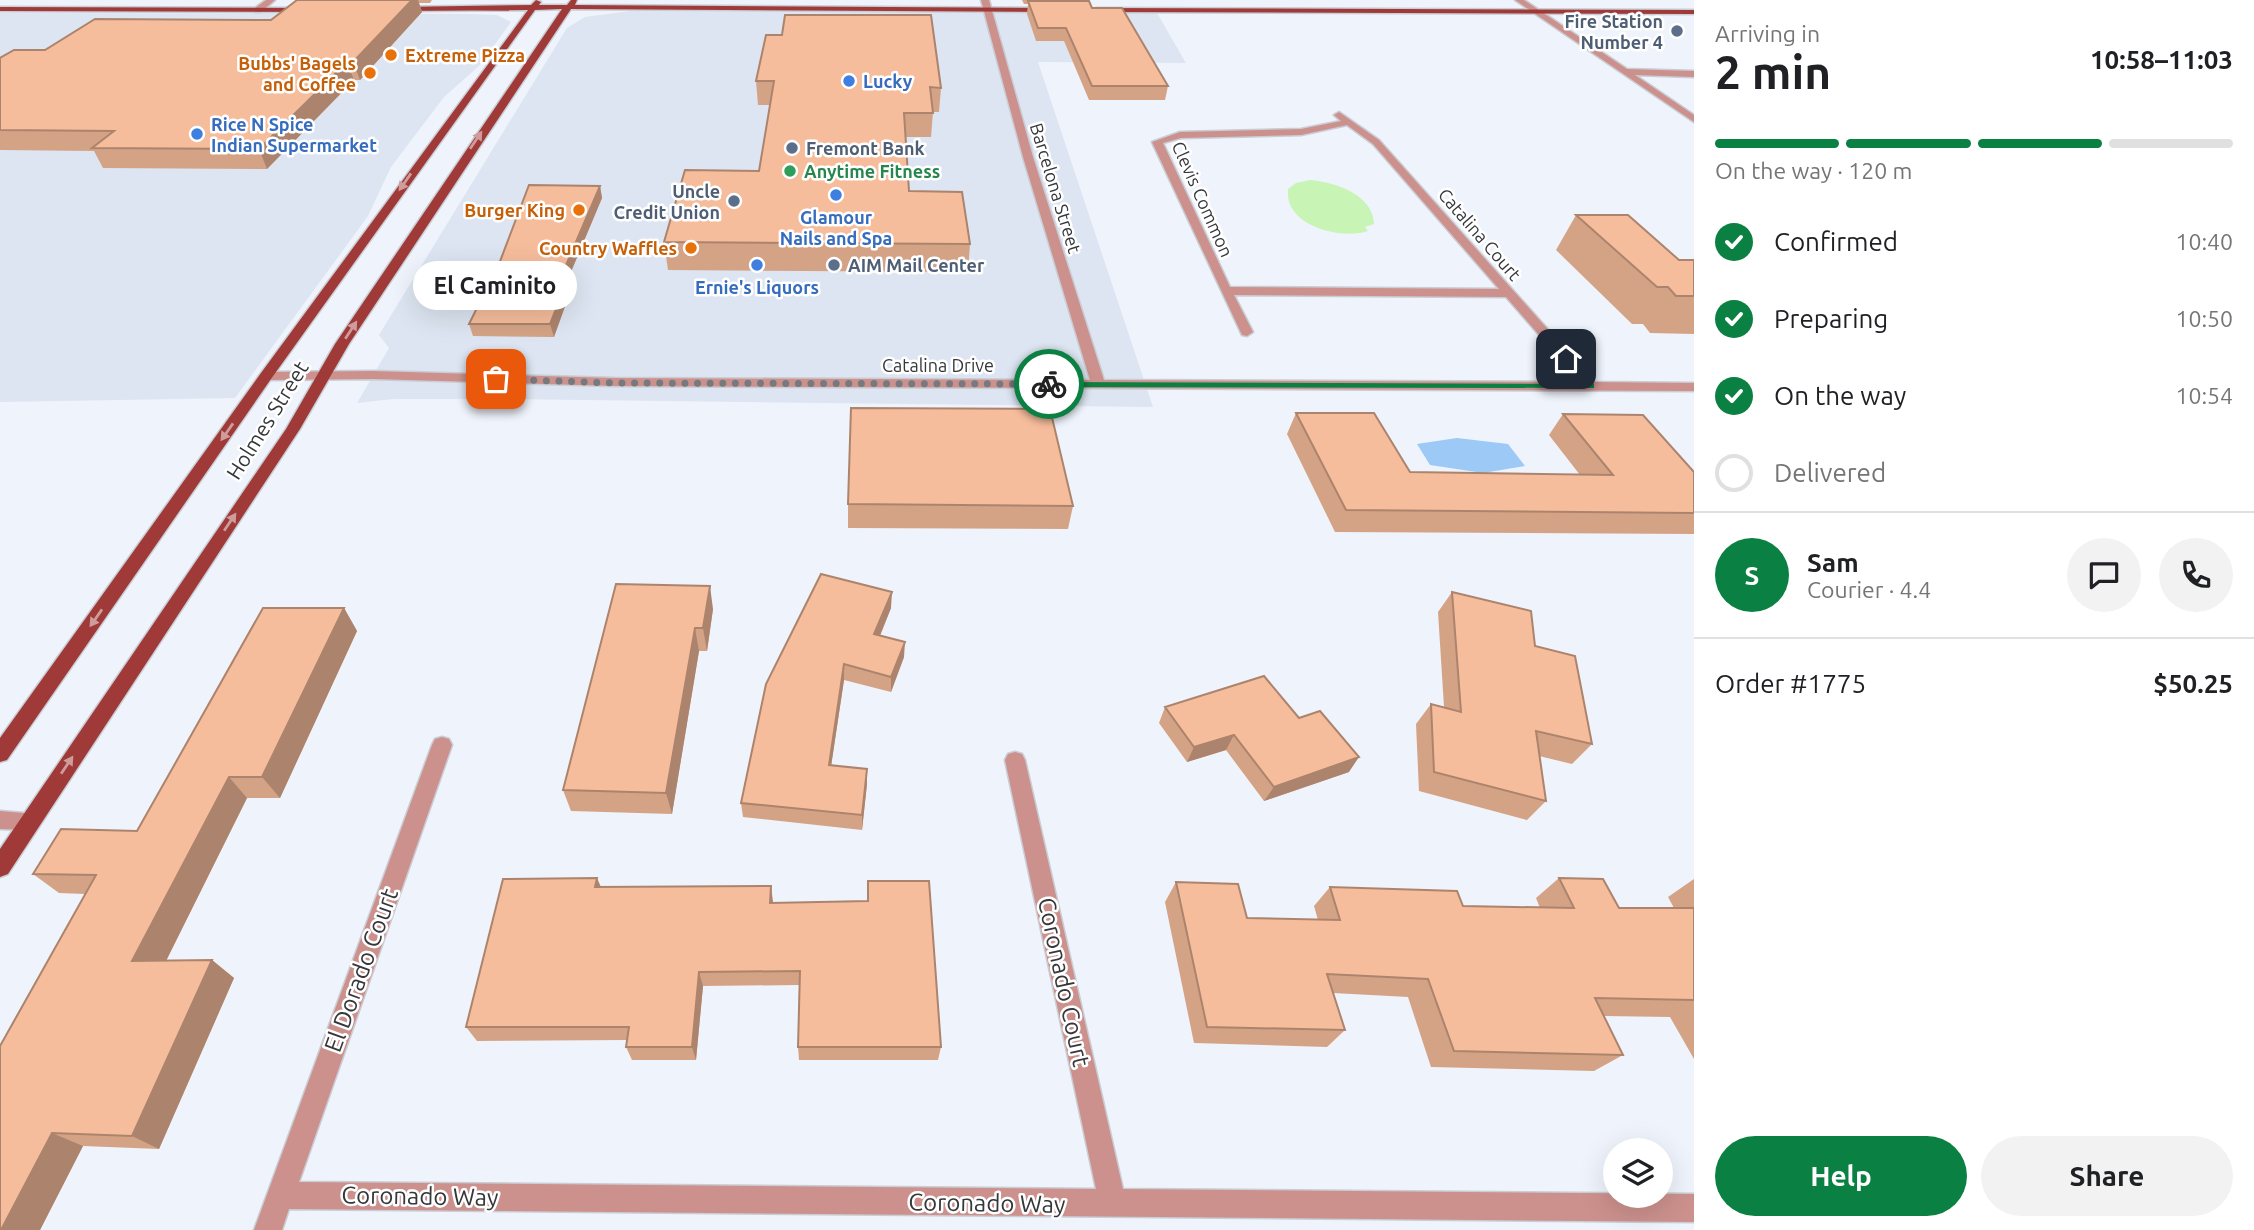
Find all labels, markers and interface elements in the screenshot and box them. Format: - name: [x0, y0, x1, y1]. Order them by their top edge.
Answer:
- place label: Fire Station Number 4: [1564, 11, 1663, 52]
- text: Arriving in: [1715, 21, 1820, 46]
- marker: Fire Station Number 4: [1669, 23, 1685, 39]
- place label: Extreme Pizza: [405, 45, 525, 65]
- text: 10:58–11:03: [2090, 45, 2233, 74]
- text: 2 min: [1715, 46, 1831, 98]
- marker: Extreme Pizza: [383, 47, 399, 63]
- place label: Bubbs' Bagels and Coffee: [238, 53, 356, 94]
- marker: Bubbs' Bagels and Coffee: [362, 65, 378, 81]
- place label: Lucky: [863, 71, 913, 91]
- marker: Lucky: [841, 73, 857, 89]
- place label: Rice N Spice Indian Supermarket: [211, 114, 377, 155]
- street label: Barcelona Street: [1027, 121, 1085, 255]
- marker: Rice N Spice Indian Supermarket: [189, 126, 205, 142]
- one-way arrow: [469, 130, 482, 149]
- place label: Fremont Bank: [806, 138, 925, 158]
- street label: Clevis Common: [1169, 138, 1237, 260]
- marker: Fremont Bank: [784, 140, 800, 156]
- text: On the way · 120 m: [1715, 158, 1912, 183]
- place label: Anytime Fitness: [804, 161, 940, 181]
- marker: Anytime Fitness: [782, 163, 798, 179]
- one-way arrow: [398, 173, 412, 191]
- place label: Uncle Credit Union: [614, 181, 720, 222]
- street label: Catalina Court: [1435, 184, 1525, 284]
- marker: Glamour Nails and Spa: [828, 187, 844, 203]
- marker: Uncle Credit Union: [726, 193, 742, 209]
- place label: Burger King: [464, 200, 565, 220]
- marker: Burger King: [571, 202, 587, 218]
- place label: Glamour Nails and Spa: [780, 207, 892, 248]
- icon: check: [1715, 223, 1753, 261]
- text: Confirmed: [1774, 227, 1898, 256]
- text: 10:40: [2175, 229, 2233, 254]
- place label: Country Waffles: [539, 238, 677, 258]
- marker: Country Waffles: [683, 240, 699, 256]
- place label: AIM Mail Center: [848, 255, 985, 275]
- marker: Ernie's Liquors: [749, 257, 765, 273]
- marker: AIM Mail Center: [826, 257, 842, 273]
- callout: El Caminito: [414, 260, 578, 309]
- text: El Caminito: [434, 273, 556, 298]
- place label: Ernie's Liquors: [695, 277, 819, 297]
- icon: check: [1715, 300, 1753, 338]
- text: Preparing: [1774, 304, 1888, 333]
- text: 10:50: [2175, 306, 2233, 331]
- one-way arrow: [345, 320, 358, 340]
- pin: [1536, 329, 1596, 389]
- icon: home: [1547, 340, 1585, 378]
- pin: [466, 349, 526, 409]
- courier: [1014, 349, 1084, 419]
- street label: Catalina Drive: [882, 355, 994, 375]
- street label: Holmes Street: [221, 357, 313, 483]
- icon: bag: [477, 360, 515, 398]
- icon: bike: [1030, 365, 1068, 403]
- icon: check: [1715, 377, 1753, 415]
- text: On the way: [1774, 381, 1906, 410]
- text: 10:54: [2175, 383, 2233, 408]
- one-way arrow: [220, 423, 234, 441]
- text: Delivered: [1774, 458, 1886, 487]
- one-way arrow: [224, 513, 237, 532]
- button: chat: [2067, 538, 2141, 612]
- button: phone: [2159, 538, 2233, 612]
- text: Sam: [1807, 548, 1859, 577]
- text: S: [1745, 561, 1759, 590]
- text: Courier · 4.4: [1807, 577, 1931, 602]
- one-way arrow: [89, 609, 103, 627]
- text: Order #1775: [1715, 669, 1866, 698]
- text: $50.25: [2153, 669, 2233, 698]
- one-way arrow: [60, 756, 74, 774]
- street label: El Dorado Court: [319, 884, 403, 1056]
- street label: Coronado Court: [1033, 895, 1095, 1070]
- button: Help: [1715, 1136, 1967, 1216]
- button: Share: [1981, 1136, 2233, 1216]
- map controls: [1603, 1138, 1673, 1208]
- button: layers: [1603, 1138, 1673, 1208]
- street label: Coronado Way: [341, 1181, 499, 1211]
- street label: Coronado Way: [908, 1188, 1066, 1218]

